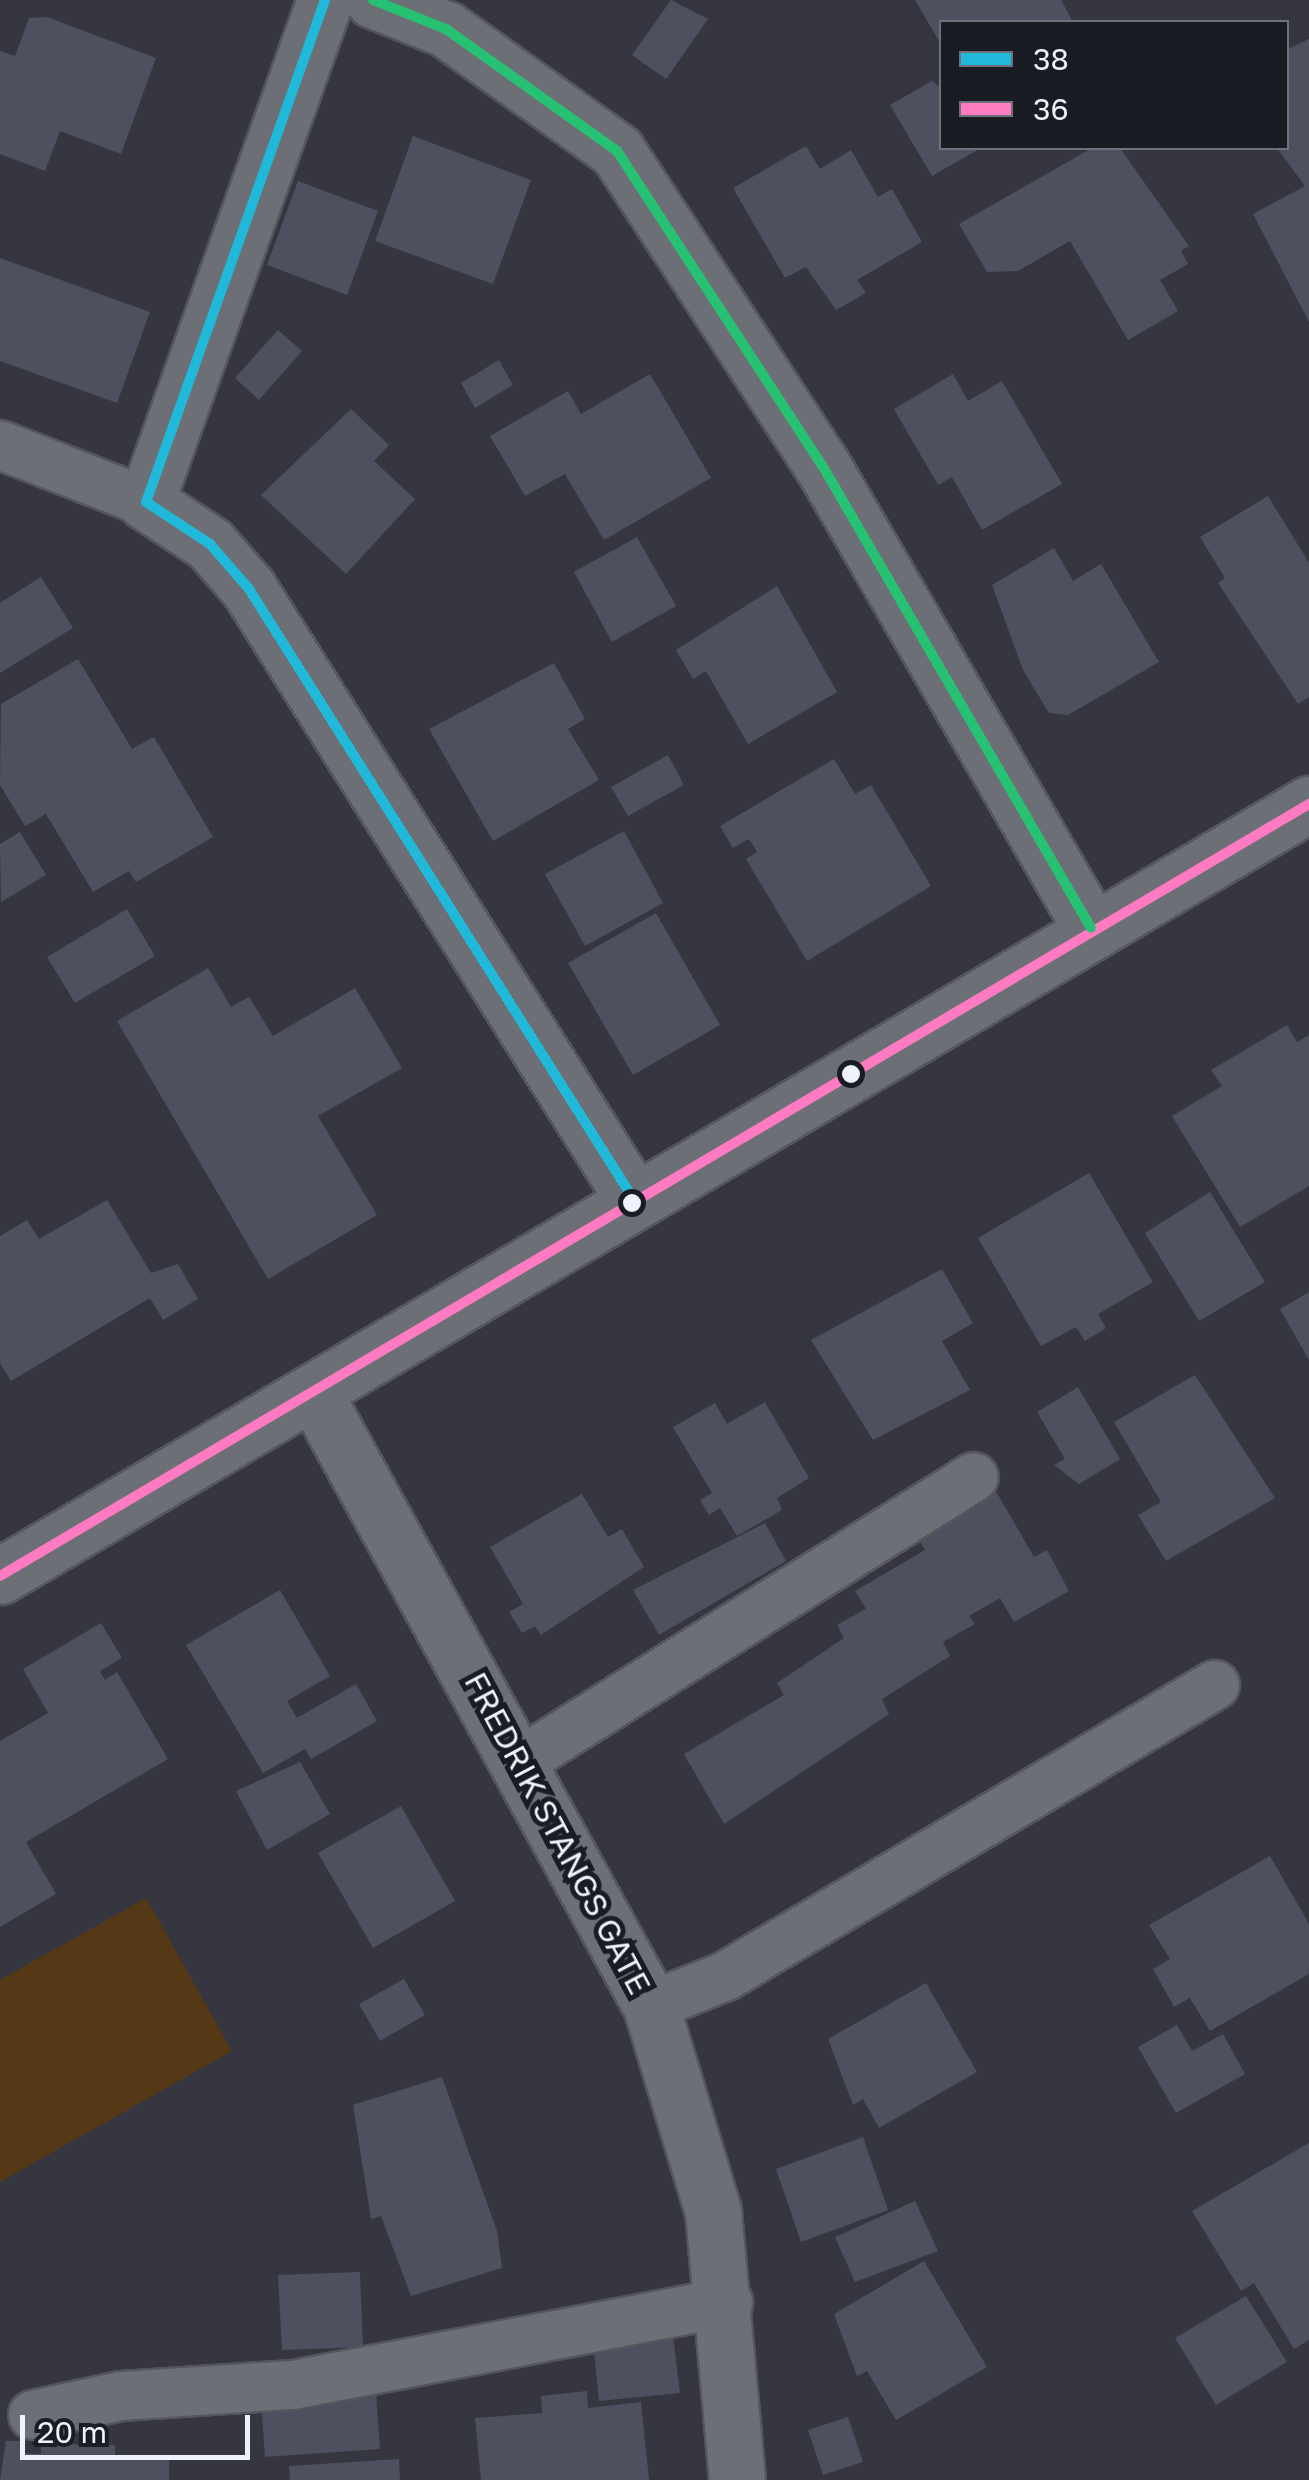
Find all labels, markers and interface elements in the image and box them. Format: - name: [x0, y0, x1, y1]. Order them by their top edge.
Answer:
- legend: [939, 20, 1289, 150]
- text: 38: [1033, 41, 1069, 77]
- text: 36: [1033, 91, 1069, 127]
- unlabelled marker: [841, 1064, 861, 1084]
- unlabelled marker: [622, 1193, 642, 1213]
- street label: FREDRIK STANGS GATE: [457, 1665, 659, 2001]
- scale bar: [25, 2395, 255, 2457]
- text: 20 m: [37, 2414, 107, 2450]

